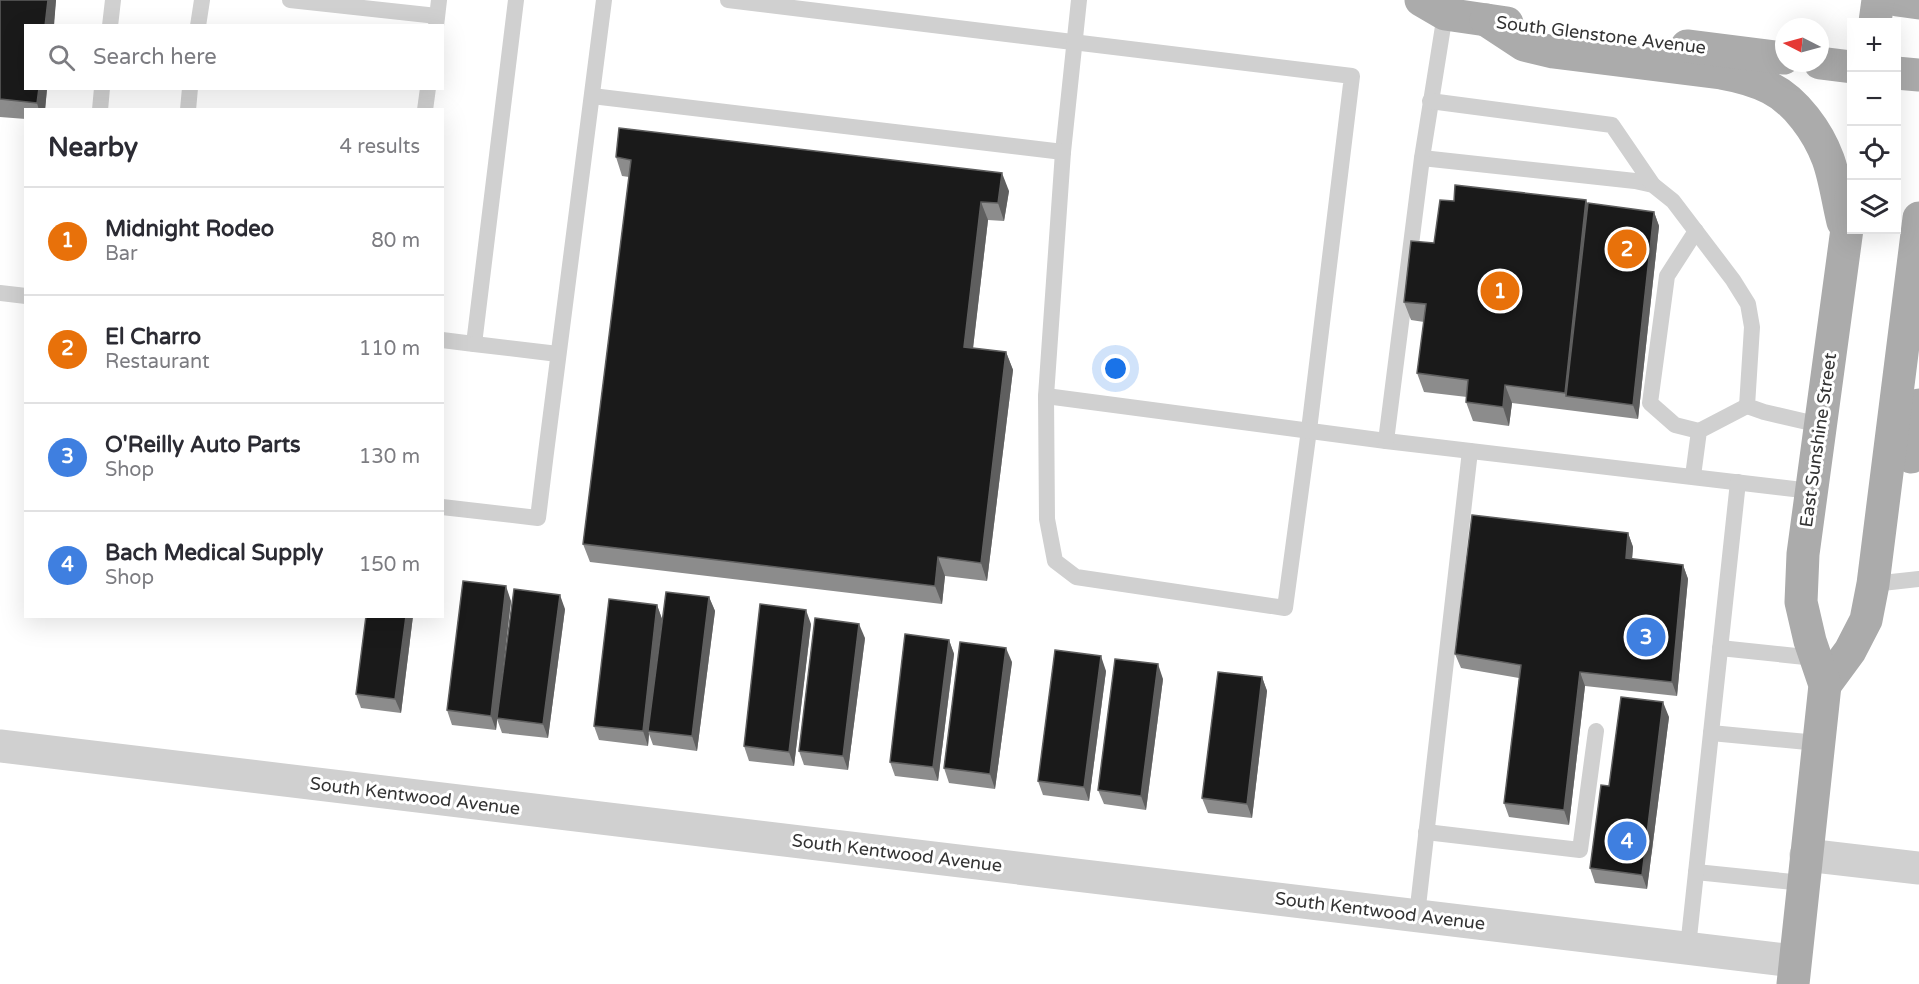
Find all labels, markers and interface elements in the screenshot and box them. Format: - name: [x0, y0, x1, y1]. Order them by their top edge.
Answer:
- street label: South Glenstone Avenue: [1495, 11, 1707, 59]
- north arrow: [1775, 18, 1829, 72]
- map controls: [1847, 18, 1901, 234]
- button: +: [1847, 18, 1901, 72]
- search box: [24, 24, 444, 90]
- icon: search: [45, 41, 78, 74]
- text: Search here: [93, 44, 217, 70]
- button: −: [1847, 72, 1901, 126]
- button: locate: [1847, 126, 1901, 180]
- text: Nearby: [48, 132, 138, 163]
- text: 4 results: [340, 135, 420, 159]
- button: layers: [1847, 180, 1901, 234]
- text: Midnight Rodeo: [105, 216, 274, 242]
- pin: 2: [1608, 226, 1646, 272]
- text: 1: [61, 229, 74, 253]
- text: 80 m: [371, 229, 420, 253]
- text: Bar: [105, 242, 138, 266]
- pin: 1: [1480, 268, 1520, 314]
- text: El Charro: [105, 324, 201, 350]
- text: 2: [61, 337, 74, 361]
- text: 110 m: [359, 337, 420, 361]
- text: Restaurant: [105, 350, 210, 374]
- street label: East Sunshine Street: [1795, 351, 1841, 529]
- your location: [1101, 354, 1130, 383]
- text: O'Reilly Auto Parts: [105, 432, 301, 458]
- text: 3: [61, 445, 74, 469]
- text: 130 m: [359, 445, 420, 469]
- text: Shop: [105, 458, 154, 482]
- text: Bach Medical Supply: [105, 540, 323, 566]
- text: 4: [61, 553, 74, 577]
- text: 150 m: [359, 553, 420, 577]
- text: Shop: [105, 566, 154, 590]
- pin: 3: [1626, 614, 1666, 660]
- street label: South Kentwood Avenue: [309, 772, 521, 820]
- pin: 4: [1608, 818, 1646, 864]
- street label: South Kentwood Avenue: [791, 829, 1003, 877]
- street label: South Kentwood Avenue: [1274, 887, 1486, 935]

